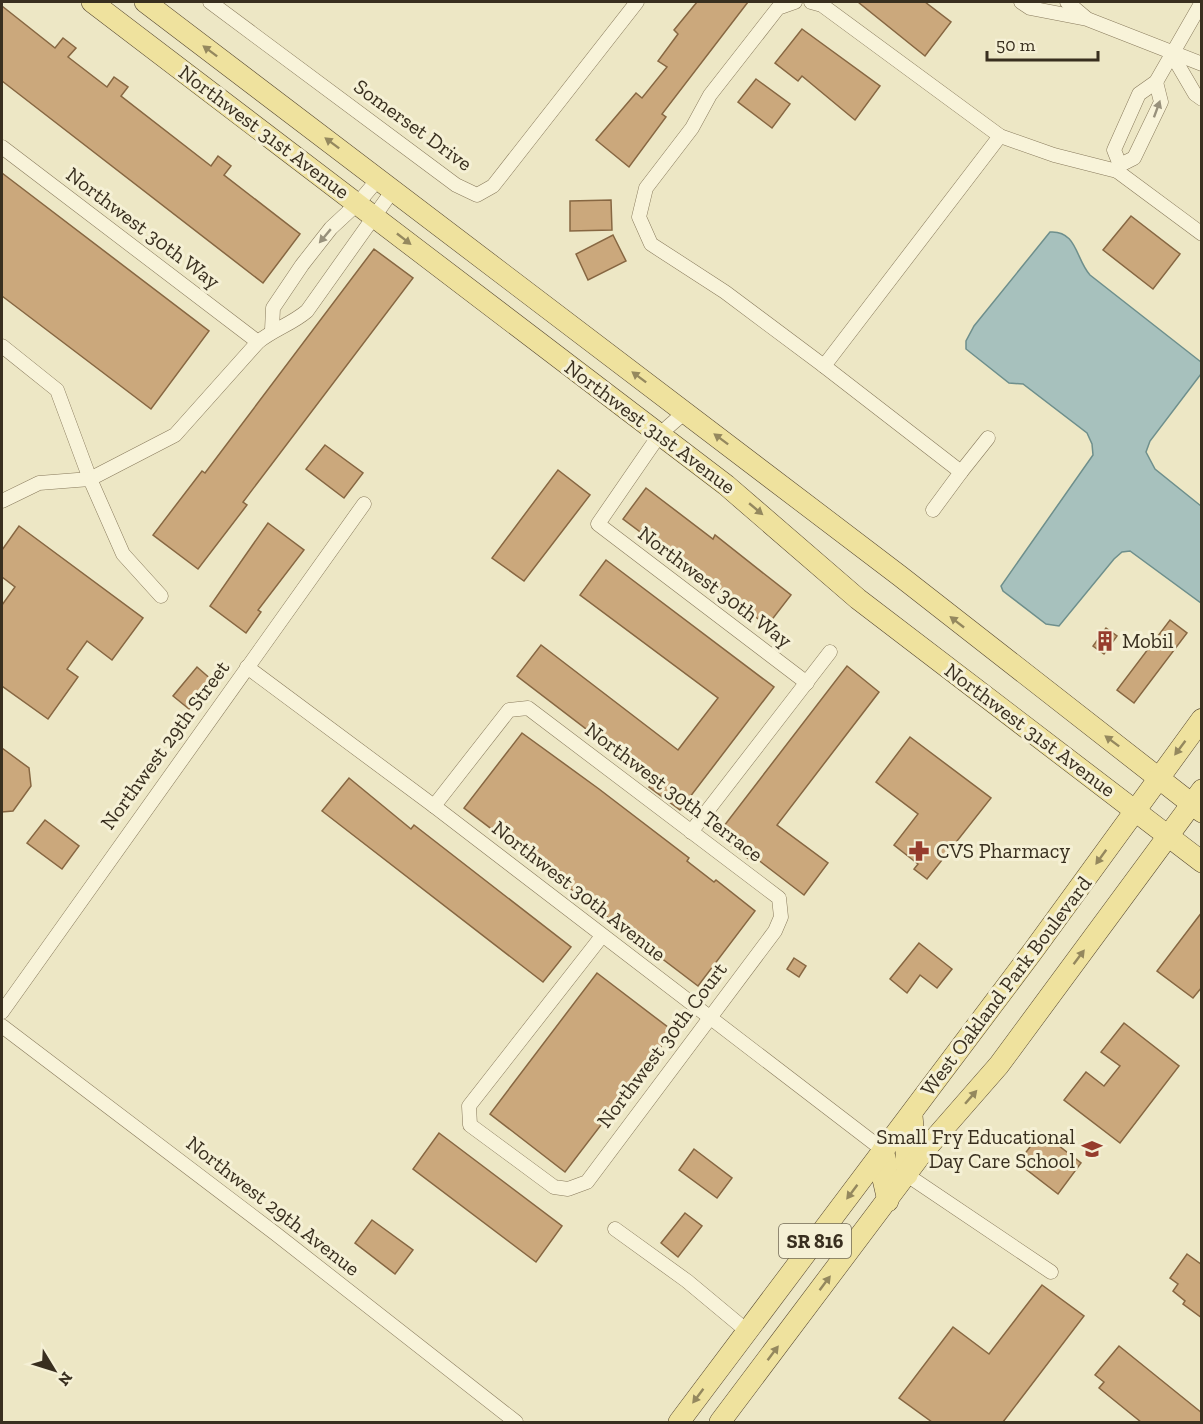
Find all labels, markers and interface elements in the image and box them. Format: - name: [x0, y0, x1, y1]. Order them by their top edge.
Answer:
- scale bar: [987, 24, 1098, 62]
- text: 50 m: [996, 34, 1036, 56]
- one-way arrow: [203, 46, 218, 58]
- street label: Northwest 31st Avenue: [174, 59, 355, 204]
- street label: Somerset Drive: [349, 73, 477, 176]
- one-way arrow: [1153, 99, 1163, 117]
- one-way arrow: [324, 137, 339, 149]
- street label: Northwest 30th Way: [61, 162, 225, 294]
- one-way arrow: [318, 228, 331, 244]
- one-way arrow: [396, 233, 412, 246]
- street label: Northwest 31st Avenue: [560, 354, 741, 499]
- one-way arrow: [631, 371, 646, 383]
- one-way arrow: [713, 434, 728, 446]
- one-way arrow: [748, 502, 763, 515]
- street label: Northwest 30th Way: [633, 521, 797, 653]
- one-way arrow: [950, 617, 965, 629]
- place label: Mobil: [1122, 628, 1174, 653]
- building icon: Mobil: [1093, 629, 1117, 653]
- street label: Northwest 29th Street: [95, 655, 234, 834]
- street label: Northwest 31st Avenue: [940, 657, 1121, 802]
- street label: Northwest 30th Terrace: [580, 717, 768, 867]
- one-way arrow: [1104, 736, 1119, 748]
- one-way arrow: [1174, 741, 1186, 756]
- street label: Northwest 30th Avenue: [487, 815, 671, 966]
- place label: CVS Pharmacy: [936, 838, 1070, 863]
- pharmacy icon: CVS Pharmacy: [907, 839, 931, 863]
- one-way arrow: [1095, 848, 1107, 864]
- street label: West Oakland Park Boulevard: [915, 871, 1097, 1100]
- one-way arrow: [1072, 950, 1084, 965]
- street label: Northwest 30th Court: [591, 957, 732, 1132]
- one-way arrow: [964, 1090, 977, 1105]
- place label: Small Fry Educational Day Care School: [876, 1124, 1075, 1173]
- street label: Northwest 29th Avenue: [182, 1130, 365, 1281]
- school or university icon: Small Fry Educational Day Care School: [1080, 1137, 1104, 1161]
- one-way arrow: [846, 1185, 858, 1200]
- road number: SR 816: [779, 1224, 851, 1258]
- one-way arrow: [819, 1276, 831, 1291]
- north arrow: [24, 1340, 84, 1400]
- one-way arrow: [766, 1345, 779, 1361]
- text: N: [54, 1368, 77, 1390]
- one-way arrow: [692, 1388, 704, 1404]

